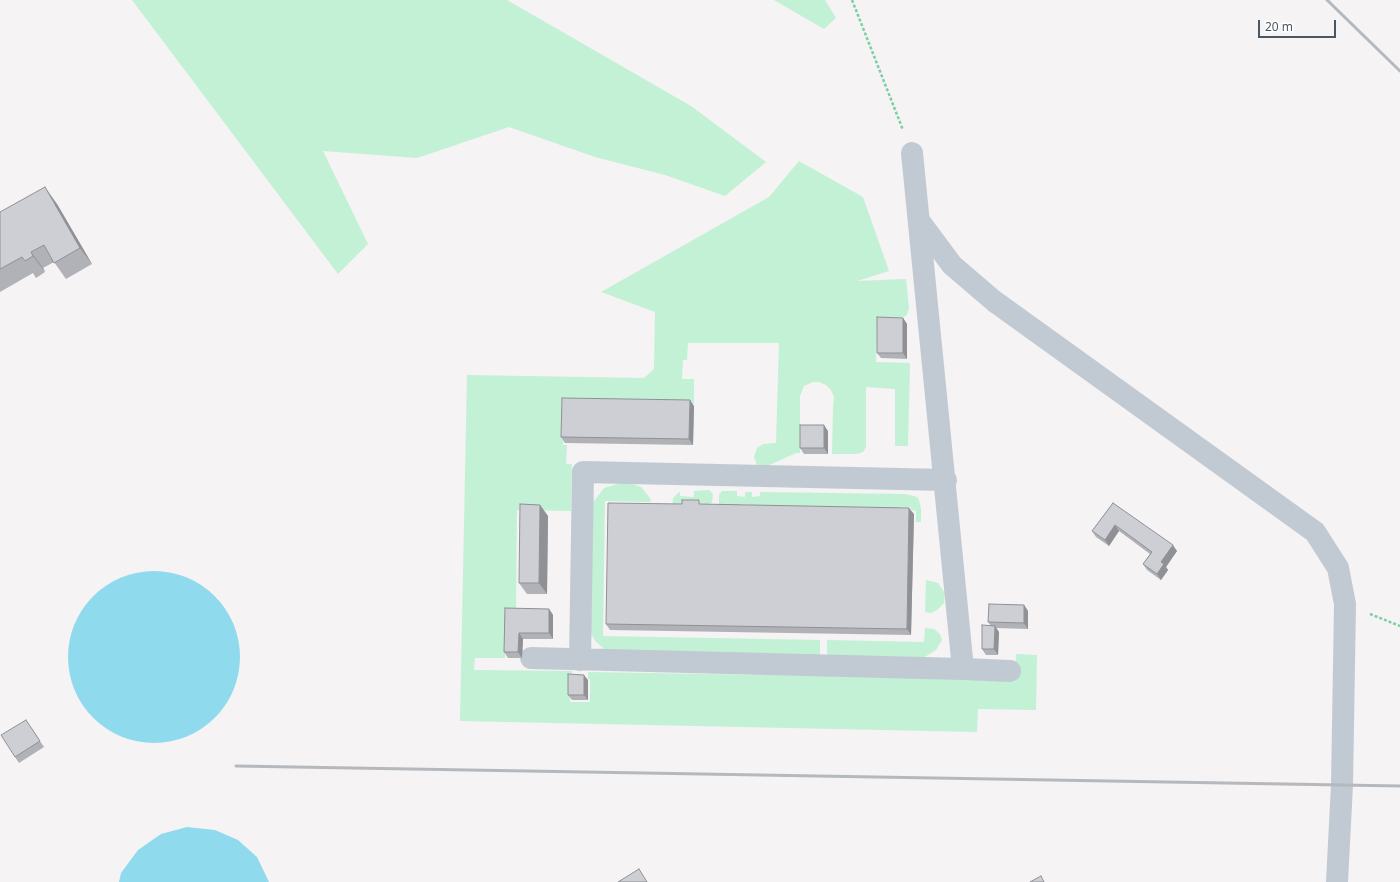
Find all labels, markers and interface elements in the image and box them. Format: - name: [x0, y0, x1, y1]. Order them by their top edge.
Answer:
- scale bar: [1260, 12, 1338, 38]
- text: 20 m: [1265, 18, 1293, 35]

